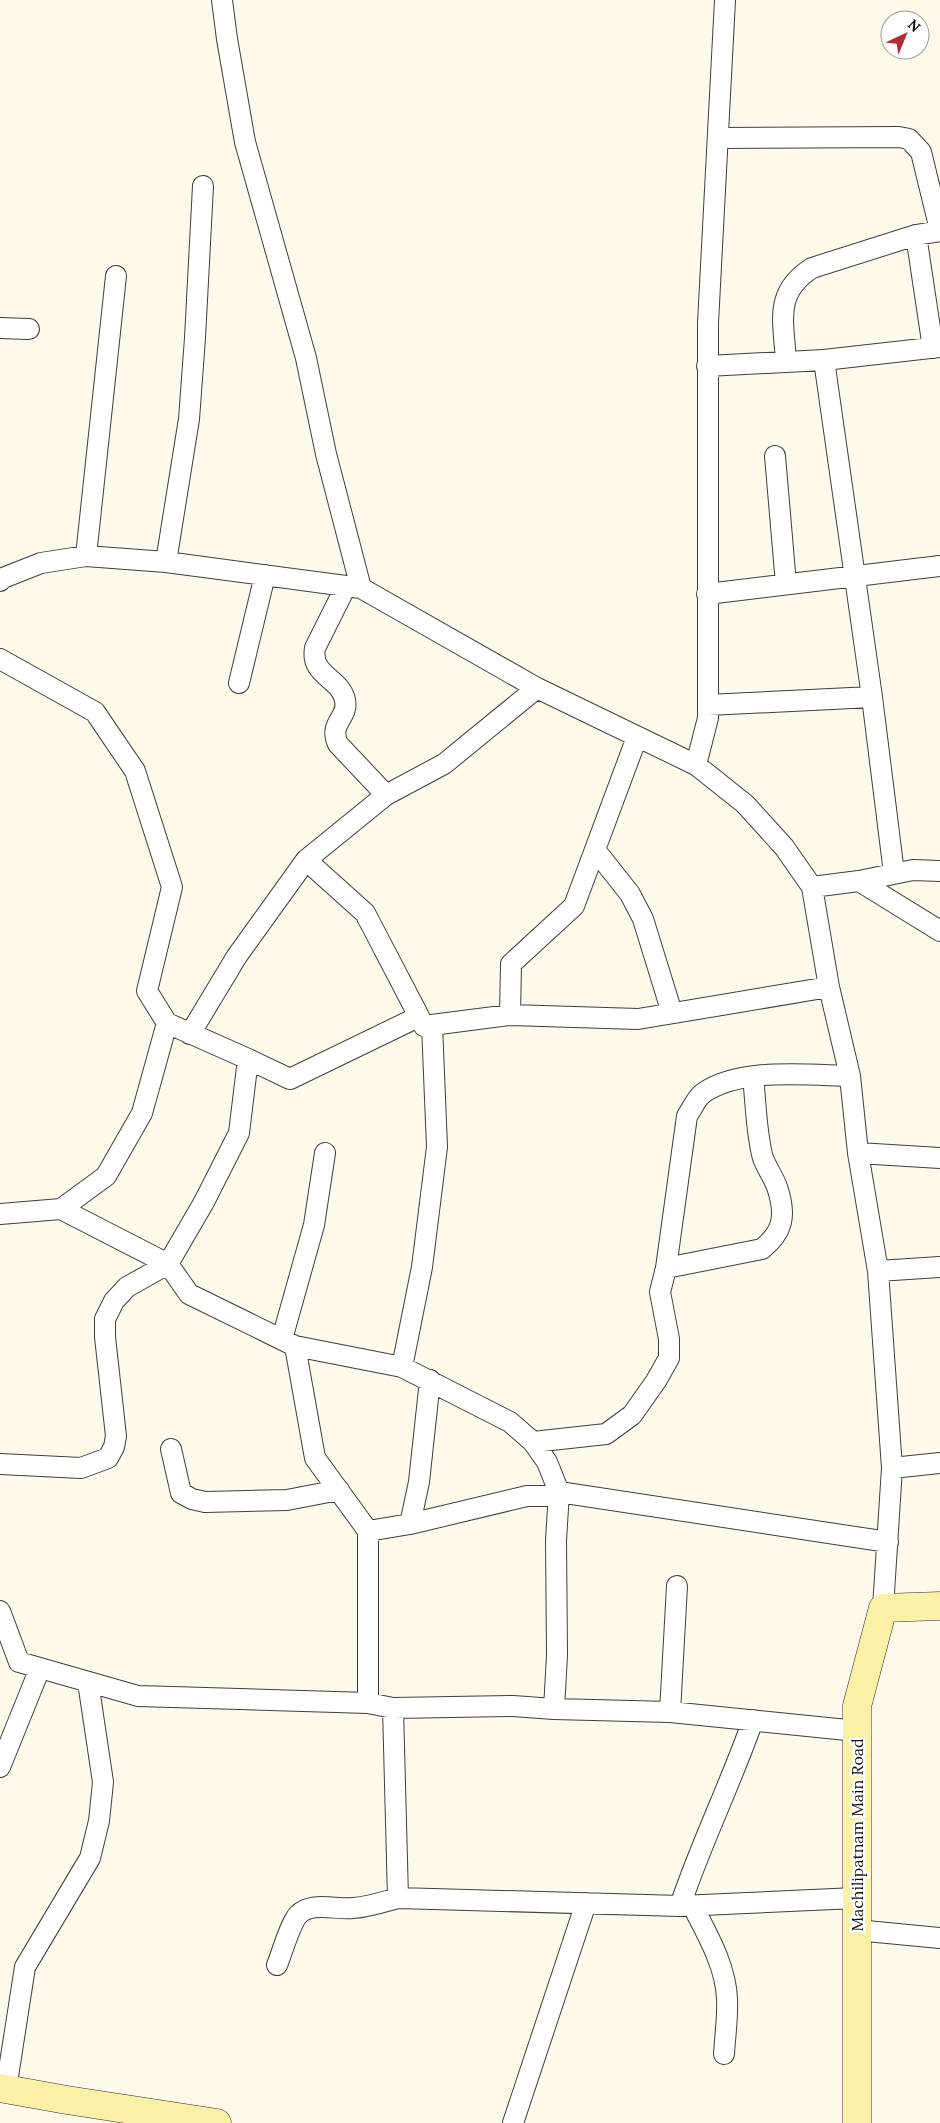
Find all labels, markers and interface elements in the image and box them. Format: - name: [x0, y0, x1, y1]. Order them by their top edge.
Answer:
- north arrow: [880, 10, 930, 60]
- text: N: [904, 15, 924, 36]
- street label: Machilipatnam Main Road: [847, 1738, 867, 1932]

